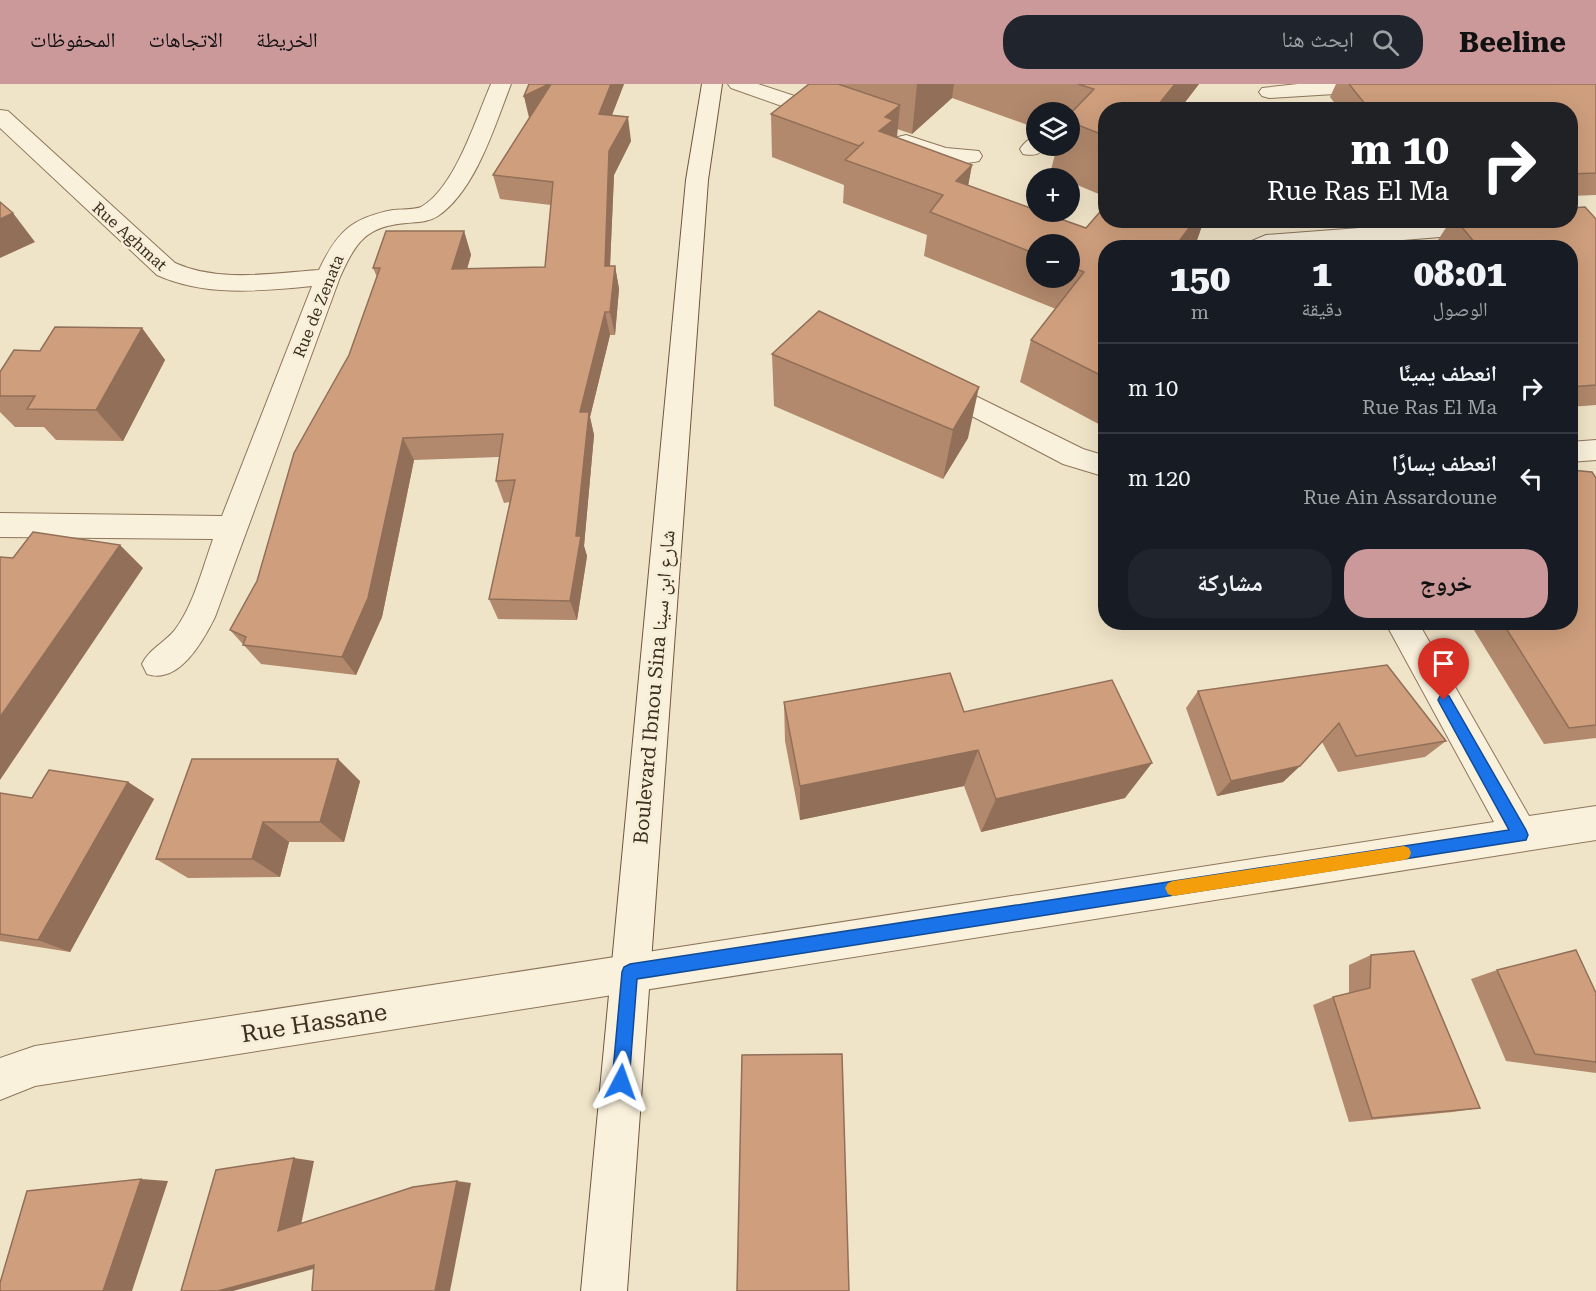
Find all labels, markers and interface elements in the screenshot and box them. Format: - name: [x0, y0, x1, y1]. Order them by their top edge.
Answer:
- search box: [1003, 15, 1423, 69]
- icon: search: [1369, 26, 1402, 59]
- text: Beeline: [1459, 26, 1566, 59]
- text: ابحث هنا: [1281, 27, 1354, 52]
- text: المحفوظات: [30, 28, 115, 52]
- text: الاتجاهات: [148, 28, 223, 52]
- text: الخريطة: [256, 28, 318, 52]
- map controls: [1026, 102, 1080, 288]
- button: layers: [1026, 102, 1080, 156]
- text: 10 m: [1351, 125, 1449, 174]
- icon: right: [1470, 126, 1548, 204]
- button: +: [1026, 168, 1080, 222]
- text: Rue Ras El Ma: [1267, 175, 1449, 207]
- street label: Rue Aghmat: [89, 198, 171, 275]
- button: −: [1026, 234, 1080, 288]
- street label: Rue de Zenata: [289, 252, 348, 360]
- text: 1: [1312, 253, 1332, 295]
- text: 08:01: [1414, 253, 1506, 295]
- text: 150: [1170, 258, 1230, 300]
- text: دقيقة: [1302, 297, 1342, 321]
- text: الوصول: [1432, 297, 1488, 321]
- text: m: [1191, 300, 1209, 324]
- text: انعطف يمينًا: [1398, 361, 1497, 386]
- icon: right: [1515, 372, 1548, 405]
- text: 10 m: [1128, 376, 1178, 401]
- text: Rue Ras El Ma: [1362, 395, 1497, 419]
- text: انعطف يسارًا: [1392, 451, 1497, 476]
- icon: left: [1515, 462, 1548, 495]
- text: 120 m: [1128, 466, 1191, 491]
- text: Rue Ain Assardoune: [1303, 485, 1497, 509]
- street label: Boulevard Ibnou Sina شارع ابن سينا: [628, 529, 681, 845]
- button: مشاركة: [1128, 549, 1332, 618]
- button: خروج: [1344, 549, 1548, 618]
- pin: [1418, 638, 1469, 700]
- icon: arrive: [1427, 647, 1460, 680]
- street label: Rue Hassane: [239, 998, 389, 1048]
- position arrow: [589, 1050, 653, 1114]

